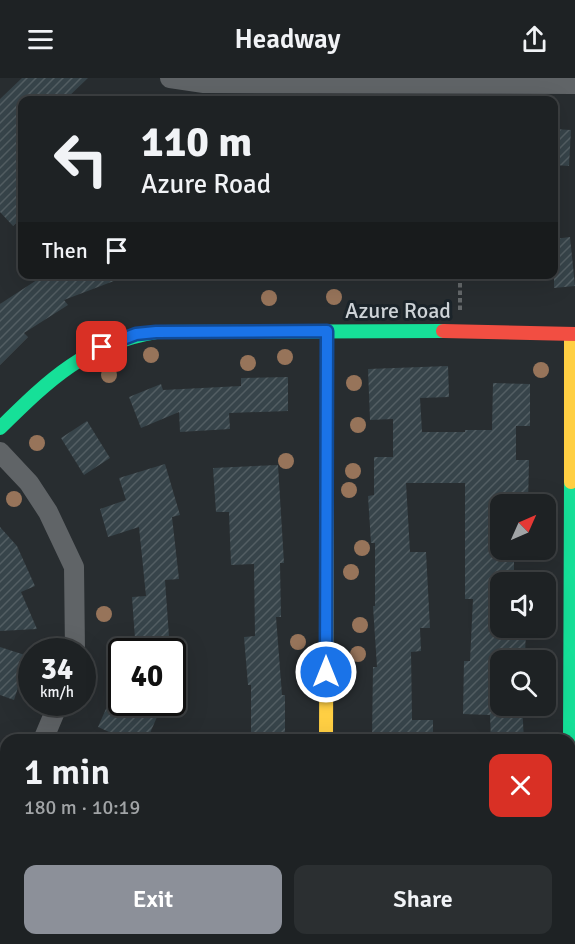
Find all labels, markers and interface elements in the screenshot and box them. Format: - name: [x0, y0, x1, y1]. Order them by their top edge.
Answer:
- icon: menu: [24, 23, 57, 56]
- text: Headway: [234, 23, 341, 56]
- icon: share: [518, 23, 551, 56]
- text: 110 m: [141, 117, 252, 168]
- icon: left: [42, 120, 120, 198]
- text: Azure Road: [141, 168, 271, 201]
- icon: arrive: [100, 234, 133, 267]
- text: Then: [42, 237, 88, 264]
- street label: Azure Road: [345, 297, 451, 324]
- pin: [76, 321, 127, 372]
- icon: arrive: [85, 330, 118, 363]
- north arrow: [490, 494, 556, 560]
- map controls: [490, 494, 556, 716]
- button: sound: [490, 572, 556, 638]
- speed limit sign: 40: [108, 638, 186, 716]
- position arrow: [294, 640, 358, 704]
- button: search: [490, 650, 556, 716]
- text: 34: [41, 651, 73, 688]
- text: km/h: [40, 683, 74, 701]
- text: 1 min: [24, 750, 110, 795]
- button: close: [489, 754, 552, 817]
- text: 180 m · 10:19: [24, 795, 140, 820]
- button: Exit: [24, 865, 282, 934]
- button: Share: [294, 865, 552, 934]

